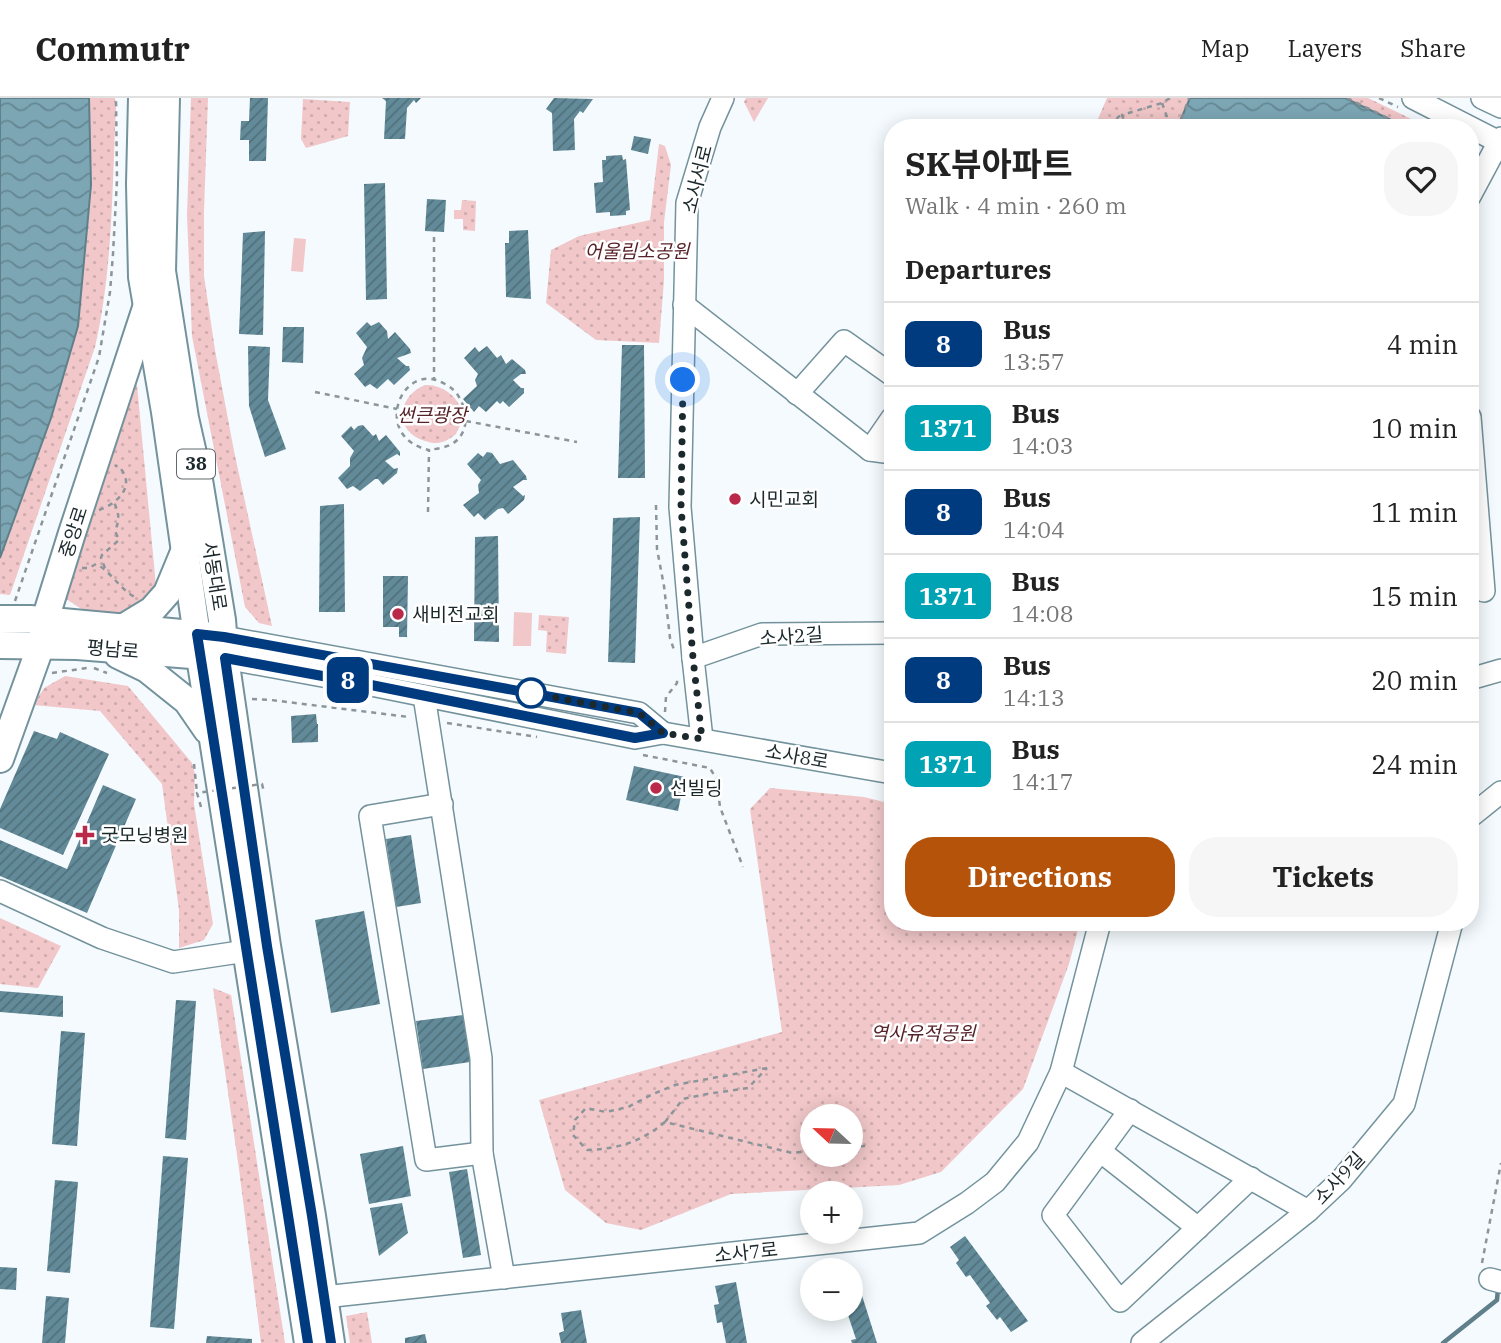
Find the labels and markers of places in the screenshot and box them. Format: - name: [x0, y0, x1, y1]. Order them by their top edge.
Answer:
- place label: 시민교회: [749, 487, 819, 511]
- marker: 시민교회: [727, 491, 743, 507]
- place label: 새비전교회: [412, 602, 499, 626]
- marker: 새비전교회: [390, 606, 406, 622]
- unlabelled marker: [516, 678, 546, 708]
- place label: 선빌딩: [670, 776, 722, 800]
- marker: 선빌딩: [648, 780, 664, 796]
- place label: 굿모닝병원: [101, 823, 188, 847]
- marker: 굿모닝병원: [75, 825, 95, 845]

